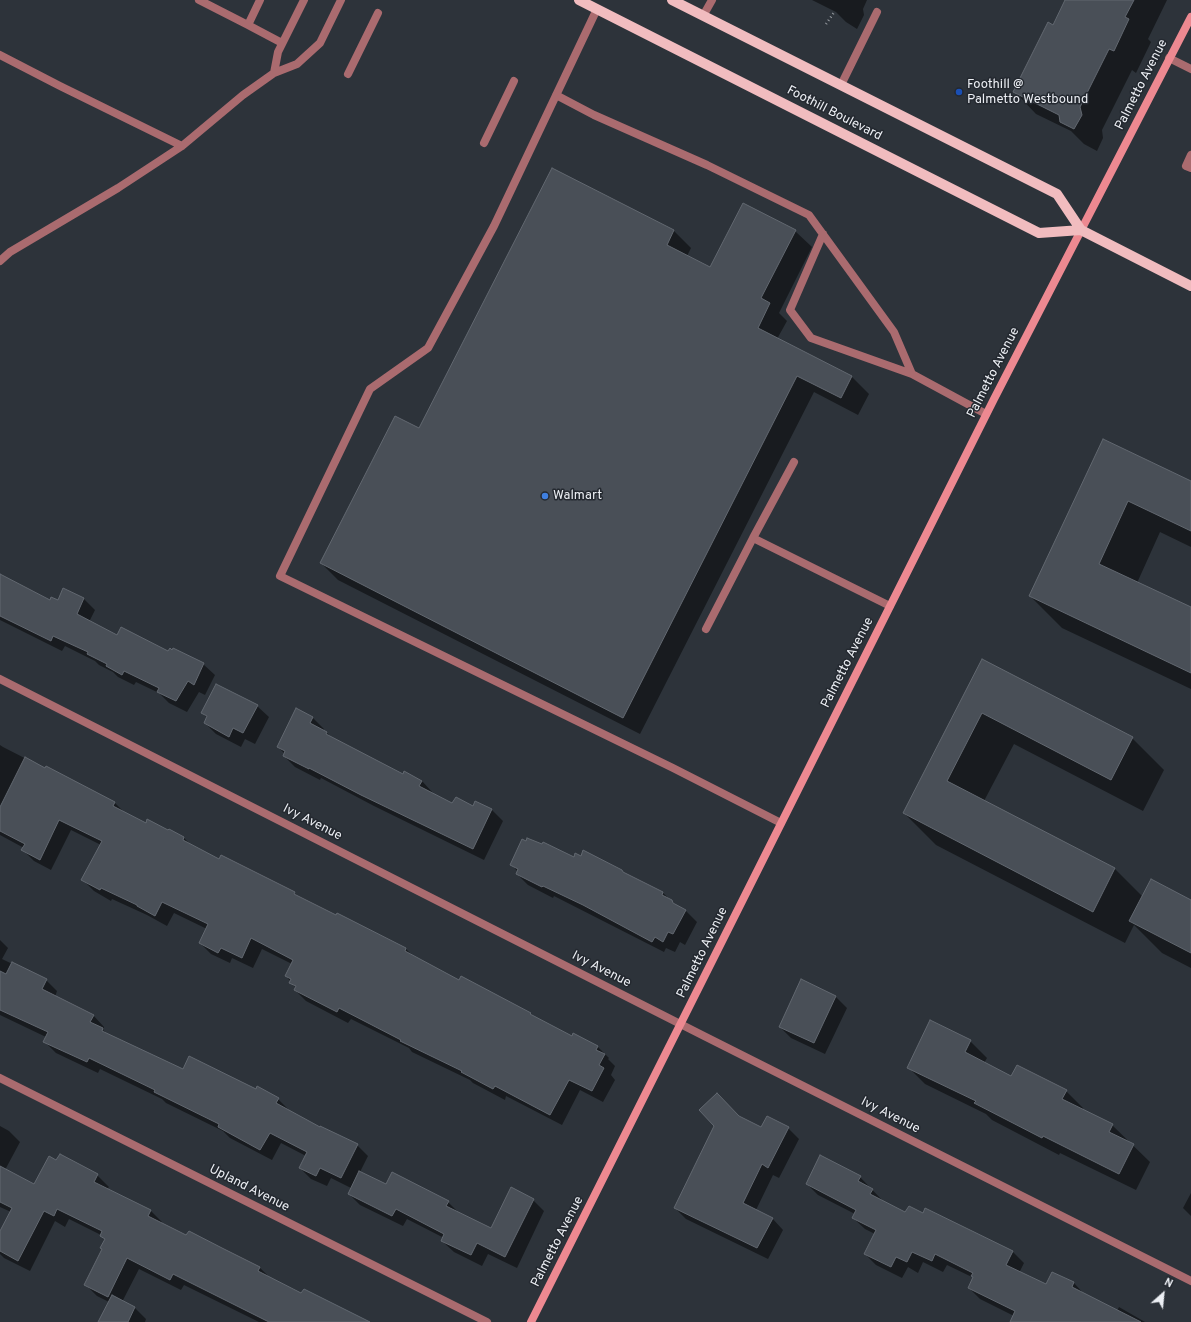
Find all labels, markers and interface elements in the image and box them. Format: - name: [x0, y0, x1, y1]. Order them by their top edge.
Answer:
- street label: Palmetto Avenue: [1112, 37, 1172, 133]
- place label: Foothill @ Palmetto Westbound: [967, 77, 1088, 108]
- street label: Foothill Boulevard: [784, 83, 884, 145]
- marker: Foothill @ Palmetto Westbound: [954, 87, 964, 97]
- street label: Palmetto Avenue: [964, 325, 1024, 421]
- place label: Walmart: [553, 488, 602, 504]
- marker: Walmart: [540, 491, 550, 501]
- street label: Palmetto Avenue: [818, 615, 878, 711]
- street label: Ivy Avenue: [280, 802, 344, 844]
- street label: Palmetto Avenue: [674, 905, 732, 1001]
- street label: Ivy Avenue: [569, 949, 633, 991]
- street label: Ivy Avenue: [858, 1095, 922, 1137]
- street label: Upland Avenue: [206, 1162, 292, 1216]
- street label: Palmetto Avenue: [528, 1194, 588, 1290]
- north arrow: [1143, 1274, 1183, 1314]
- text: N: [1162, 1275, 1175, 1291]

